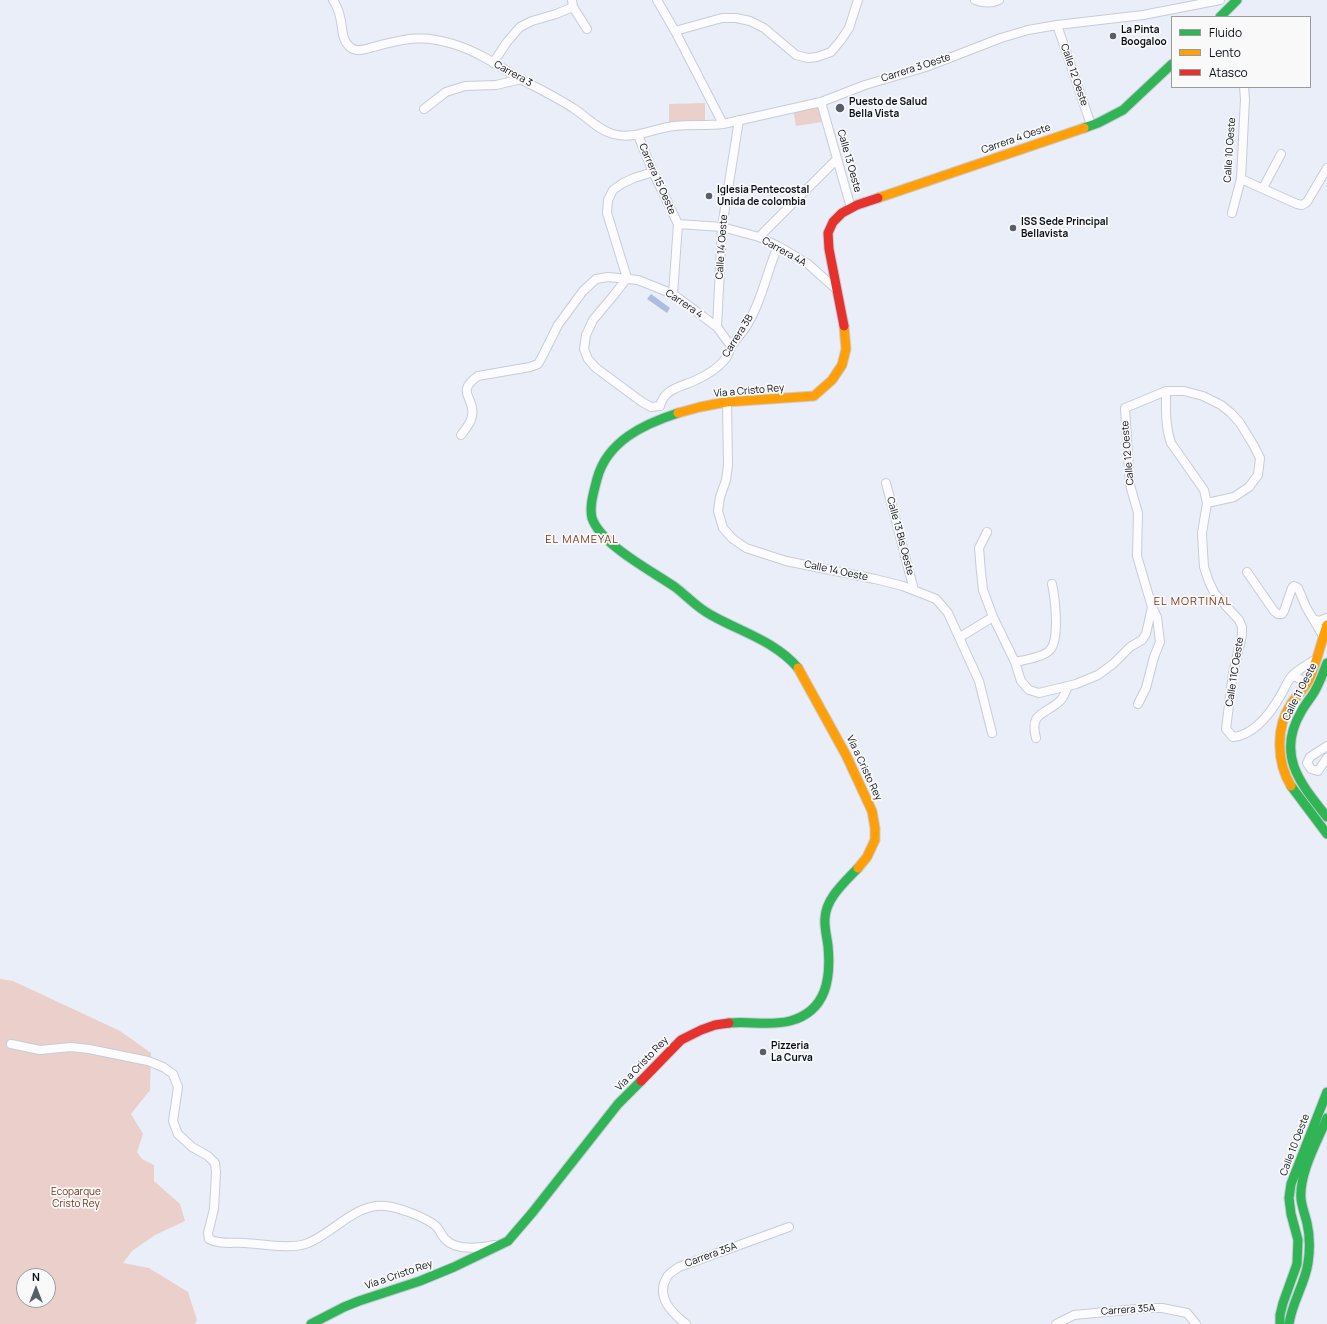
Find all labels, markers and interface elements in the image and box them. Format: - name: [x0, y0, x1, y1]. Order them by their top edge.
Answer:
- legend: [1171, 16, 1311, 88]
- place label: La Pinta Boogaloo: [1121, 24, 1167, 48]
- text: Fluido: [1209, 24, 1242, 41]
- marker: La Pinta Boogaloo: [1108, 31, 1118, 41]
- street label: Calle 12 Oeste: [1058, 42, 1090, 108]
- text: Lento: [1209, 44, 1241, 61]
- street label: Carrera 3 Oeste: [880, 51, 952, 85]
- street label: Carrera 3: [492, 59, 534, 89]
- text: Atasco: [1209, 64, 1248, 81]
- place label: Puesto de Salud Bella Vista: [849, 96, 927, 120]
- marker: Puesto de Salud Bella Vista: [834, 102, 846, 114]
- street label: Calle 10 Oeste: [1222, 117, 1238, 183]
- street label: Carrera 4 Oeste: [980, 122, 1052, 156]
- street label: Calle 13 Oeste: [834, 128, 864, 194]
- street label: Carrera 15 Oeste: [636, 142, 678, 216]
- place label: Iglesia Pentecostal Unida de colombia: [717, 184, 809, 208]
- marker: Iglesia Pentecostal Unida de colombia: [704, 191, 714, 201]
- street label: Calle 14 Oeste: [714, 214, 730, 280]
- place label: ISS Sede Principal Bellavista: [1021, 216, 1108, 240]
- marker: ISS Sede Principal Bellavista: [1008, 223, 1018, 233]
- street label: Carrera 4A: [760, 235, 808, 269]
- street label: Carrera 4: [663, 287, 705, 321]
- street label: Carrera 3B: [720, 312, 756, 360]
- street label: Vía a Cristo Rey: [713, 382, 785, 400]
- street label: Calle 12 Oeste: [1119, 420, 1137, 486]
- street label: Calle 13 Bis Oeste: [884, 496, 916, 576]
- district label: EL MAMEYAL: [545, 533, 619, 547]
- street label: Calle 14 Oeste: [803, 558, 869, 584]
- district label: EL MORTIÑAL: [1154, 595, 1232, 609]
- street label: Calle 11C Oeste: [1224, 636, 1246, 708]
- street label: Calle 11 Oeste: [1280, 661, 1320, 723]
- street label: Vía a Cristo Rey: [844, 733, 884, 803]
- street label: Vía a Cristo Rey: [613, 1034, 671, 1094]
- place label: Pizzeria La Curva: [771, 1040, 813, 1064]
- marker: Pizzeria La Curva: [758, 1047, 768, 1057]
- street label: Calle 10 Oeste: [1278, 1112, 1312, 1178]
- park label: Ecoparque Cristo Rey: [51, 1186, 101, 1210]
- street label: Carrera 35A: [683, 1240, 739, 1270]
- street label: Vía a Cristo Rey: [364, 1258, 434, 1292]
- north arrow: [16, 1268, 56, 1308]
- text: N: [32, 1269, 40, 1284]
- street label: Carrera 35A: [1101, 1302, 1155, 1318]

